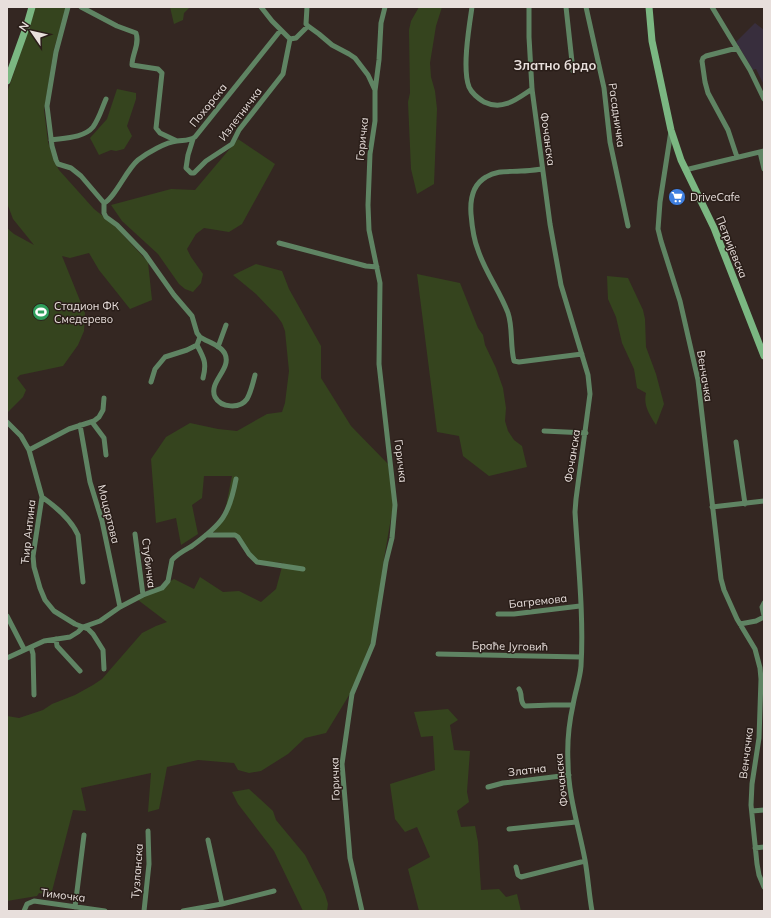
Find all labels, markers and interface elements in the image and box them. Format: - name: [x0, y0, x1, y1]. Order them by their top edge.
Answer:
- north arrow: [12, 12, 52, 52]
- text: N: [16, 19, 32, 34]
- district label: Златно брдо: [514, 57, 596, 73]
- street label: Похорска: [186, 80, 230, 130]
- street label: Расадничка: [606, 82, 628, 148]
- street label: Излетничка: [215, 85, 265, 143]
- street label: Фочанска: [537, 111, 559, 167]
- street label: Горичка: [353, 117, 371, 161]
- supermarket icon: DriveCafe: [667, 187, 687, 207]
- place label: DriveCafe: [690, 190, 740, 204]
- street label: Петријевска: [713, 214, 751, 280]
- place label: Стадион ФК Смедерево: [54, 299, 120, 326]
- sports icon: Стадион ФК Смедерево: [31, 302, 51, 322]
- street label: Венчачка: [694, 349, 716, 403]
- street label: Фочанска: [561, 428, 583, 484]
- street label: Горичка: [391, 439, 411, 483]
- street label: Моцартова: [95, 483, 123, 545]
- street label: Ћир Антина: [18, 499, 38, 565]
- street label: Стубичка: [139, 537, 159, 589]
- street label: Багремова: [508, 591, 568, 611]
- street label: Браће Југовић: [472, 638, 548, 654]
- street label: Венчачка: [736, 726, 756, 780]
- street label: Фочанска: [551, 753, 571, 807]
- street label: Горичка: [327, 757, 343, 801]
- street label: Златна: [507, 761, 547, 779]
- street label: Тузланска: [128, 843, 146, 899]
- street label: Тимочка: [40, 885, 86, 905]

